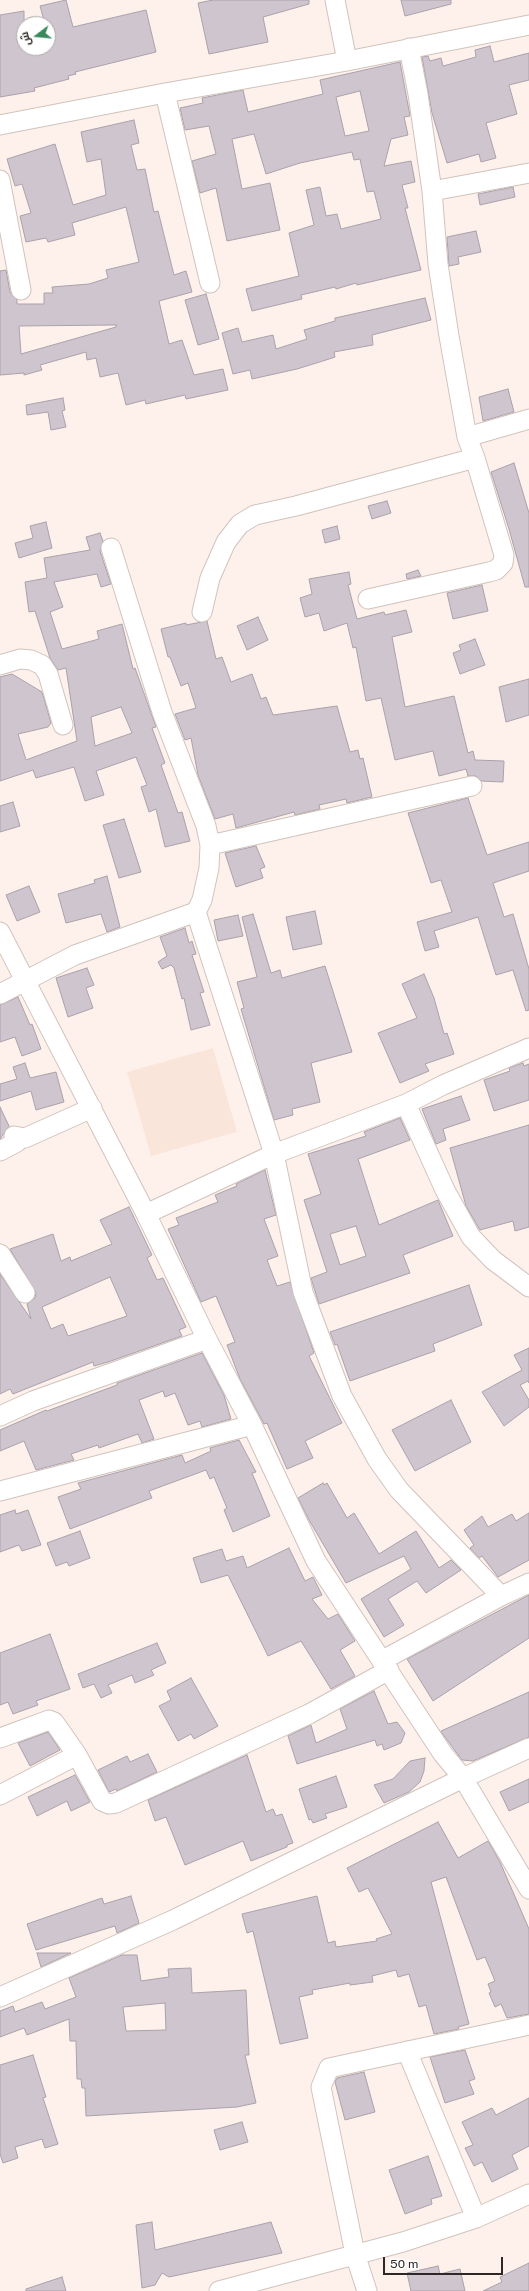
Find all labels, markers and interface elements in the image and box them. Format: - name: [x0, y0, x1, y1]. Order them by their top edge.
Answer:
- north arrow: [16, 16, 56, 56]
- text: ش: [18, 31, 33, 47]
- scale bar: [385, 2249, 505, 2275]
- text: 50 m: [390, 2257, 418, 2271]

